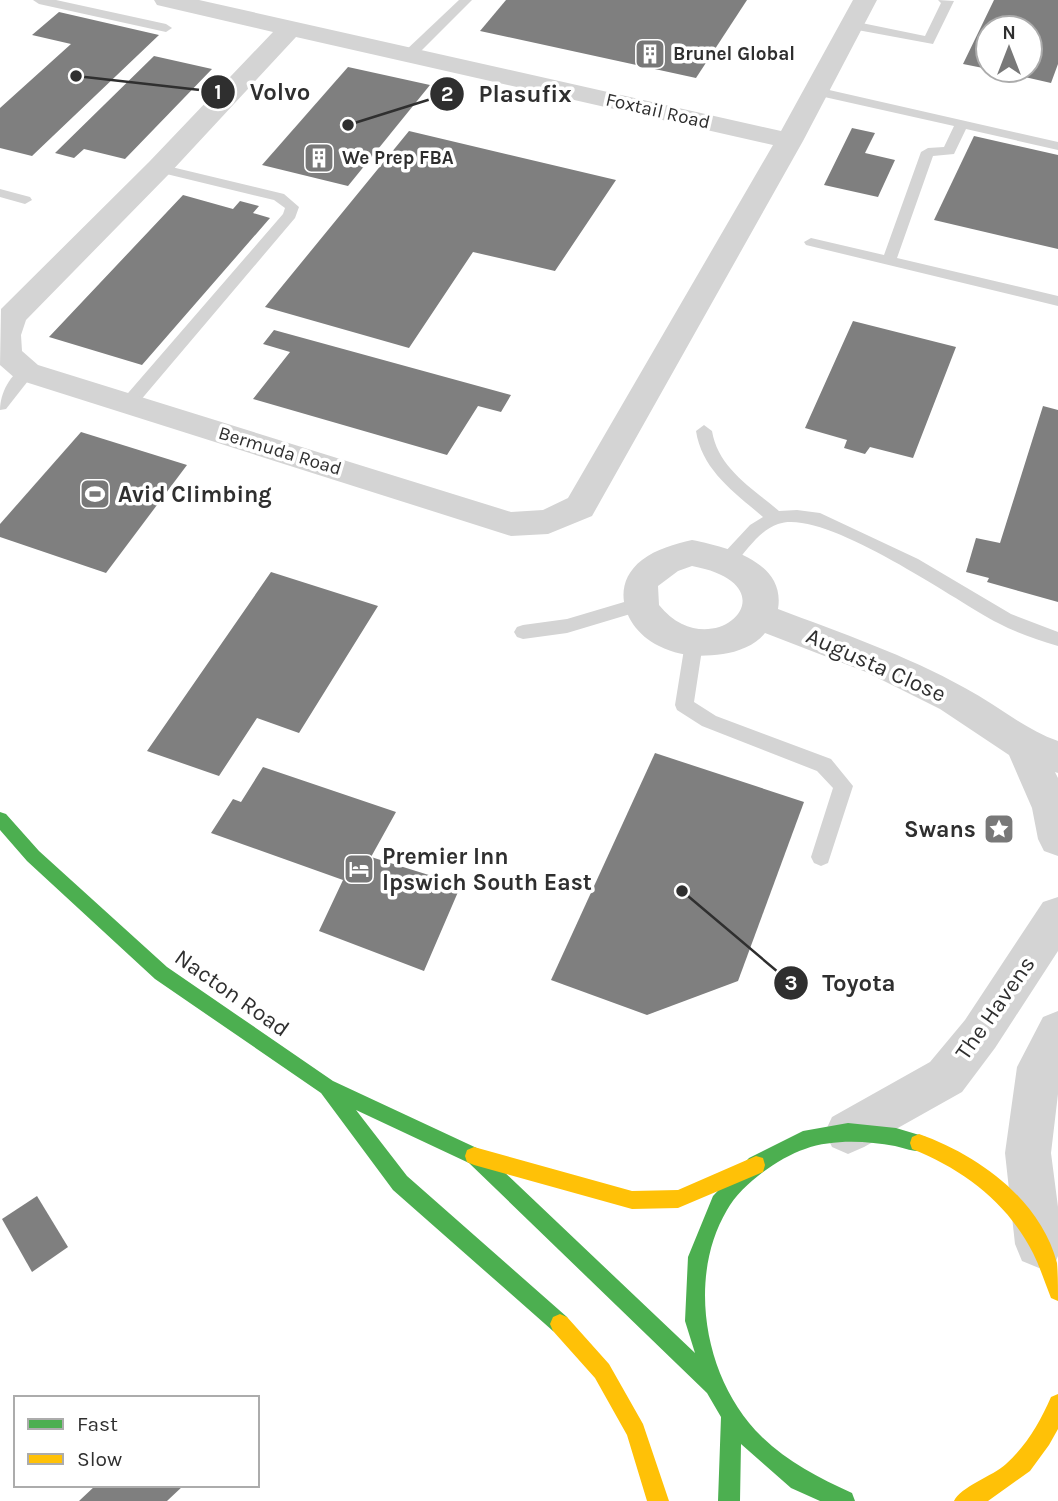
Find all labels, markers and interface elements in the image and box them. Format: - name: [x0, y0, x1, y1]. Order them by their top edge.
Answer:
- north arrow: [974, 14, 1044, 84]
- text: N: [1002, 22, 1016, 44]
- building icon: Brunel Global: [633, 37, 667, 71]
- place label: Brunel Global: [673, 43, 795, 65]
- callout: Volvo: [201, 69, 324, 114]
- callout: Plasufix: [430, 71, 586, 116]
- text: Volvo: [250, 78, 310, 106]
- text: 1: [214, 80, 222, 104]
- text: Plasufix: [479, 80, 571, 108]
- text: 2: [441, 82, 453, 106]
- street label: Foxtail Road: [604, 88, 712, 134]
- building icon: We Prep FBA: [302, 141, 336, 175]
- place label: We Prep FBA: [342, 147, 454, 169]
- street label: Bermuda Road: [216, 422, 344, 480]
- sports icon: Avid Climbing: [78, 477, 112, 511]
- place label: Avid Climbing: [118, 481, 272, 508]
- street label: Augusta Close: [802, 622, 950, 708]
- place icon: Swans: [982, 812, 1016, 846]
- place label: Swans: [904, 816, 976, 843]
- place label: Premier Inn Ipswich South East: [382, 843, 592, 896]
- hotel icon: Premier Inn Ipswich South East: [342, 852, 376, 886]
- street label: Nacton Road: [169, 944, 295, 1042]
- street label: The Havens: [950, 951, 1040, 1065]
- callout: Toyota: [774, 960, 910, 1005]
- text: Toyota: [822, 969, 896, 997]
- text: 3: [784, 971, 798, 995]
- legend: [14, 1396, 259, 1487]
- text: Fast: [77, 1412, 118, 1436]
- text: Slow: [77, 1447, 122, 1471]

